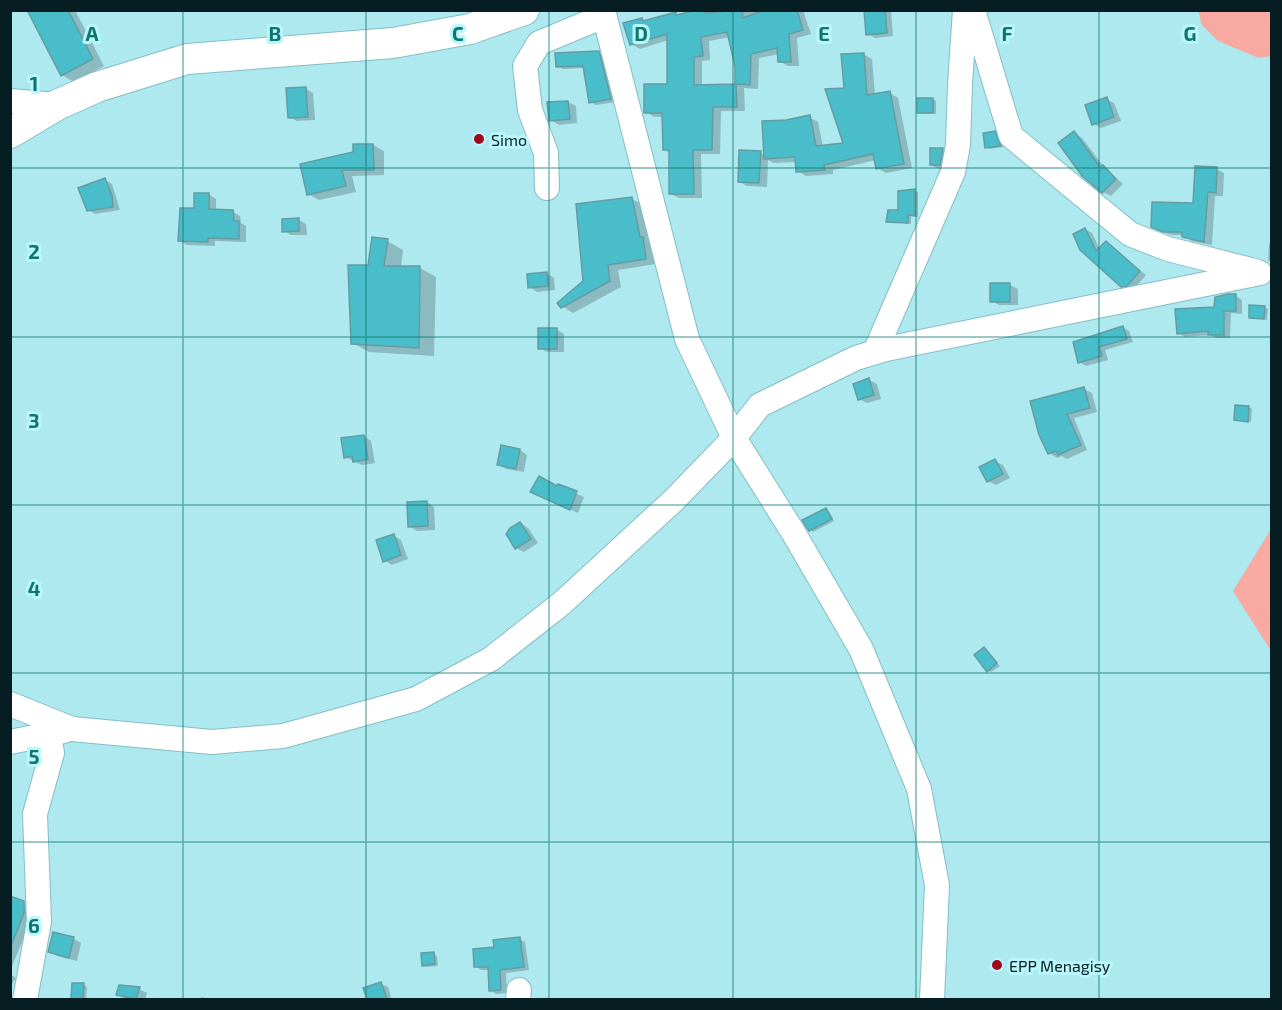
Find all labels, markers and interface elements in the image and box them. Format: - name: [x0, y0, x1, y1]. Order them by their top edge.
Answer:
- text: A: [85, 21, 99, 45]
- text: B: [269, 21, 281, 45]
- text: C: [452, 21, 464, 45]
- text: D: [634, 21, 648, 45]
- text: E: [818, 21, 830, 45]
- text: F: [1001, 21, 1013, 45]
- text: G: [1184, 21, 1196, 45]
- text: 1: [30, 71, 38, 95]
- place label: Simo: [491, 130, 527, 149]
- marker: Simo: [472, 132, 486, 146]
- text: 2: [28, 239, 40, 263]
- text: 3: [28, 408, 40, 432]
- text: 4: [28, 576, 41, 600]
- text: 5: [28, 744, 40, 768]
- text: 6: [28, 913, 40, 937]
- place label: EPP Menagisy: [1009, 956, 1111, 975]
- marker: EPP Menagisy: [990, 958, 1004, 972]

